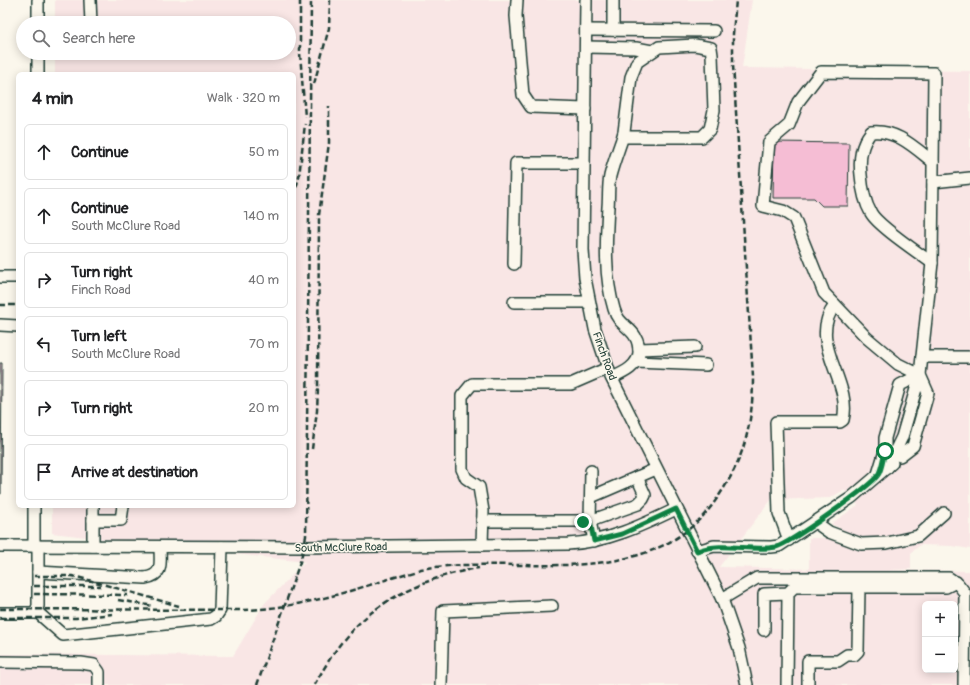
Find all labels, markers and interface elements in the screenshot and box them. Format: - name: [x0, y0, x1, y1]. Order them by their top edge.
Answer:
- search box: [16, 16, 296, 60]
- icon: search: [30, 27, 52, 49]
- text: Search here: [62, 29, 135, 48]
- text: 4 min: [32, 88, 73, 109]
- text: Walk · 320 m: [207, 90, 280, 106]
- icon: ahead: [33, 141, 55, 163]
- text: Continue: [71, 143, 129, 162]
- text: 50 m: [249, 144, 279, 160]
- text: Continue: [71, 199, 129, 218]
- icon: ahead: [33, 205, 55, 227]
- text: 140 m: [243, 208, 279, 224]
- text: South McClure Road: [71, 218, 180, 234]
- text: Turn right: [71, 263, 132, 282]
- icon: right: [33, 269, 55, 291]
- text: 40 m: [248, 272, 279, 288]
- text: Finch Road: [71, 282, 131, 298]
- text: Turn left: [71, 327, 127, 346]
- street label: Finch Road: [590, 330, 619, 382]
- icon: left: [33, 333, 55, 355]
- text: 70 m: [249, 336, 279, 352]
- text: South McClure Road: [71, 346, 180, 362]
- icon: right: [33, 397, 55, 419]
- text: Turn right: [71, 399, 132, 418]
- text: 20 m: [248, 400, 279, 416]
- route start: [876, 442, 894, 460]
- icon: arrive: [33, 461, 55, 483]
- text: Arrive at destination: [71, 463, 198, 482]
- route end: [574, 513, 592, 531]
- street label: South McClure Road: [295, 540, 387, 555]
- map controls: [922, 601, 958, 673]
- button: +: [922, 601, 958, 637]
- button: −: [922, 637, 958, 673]

